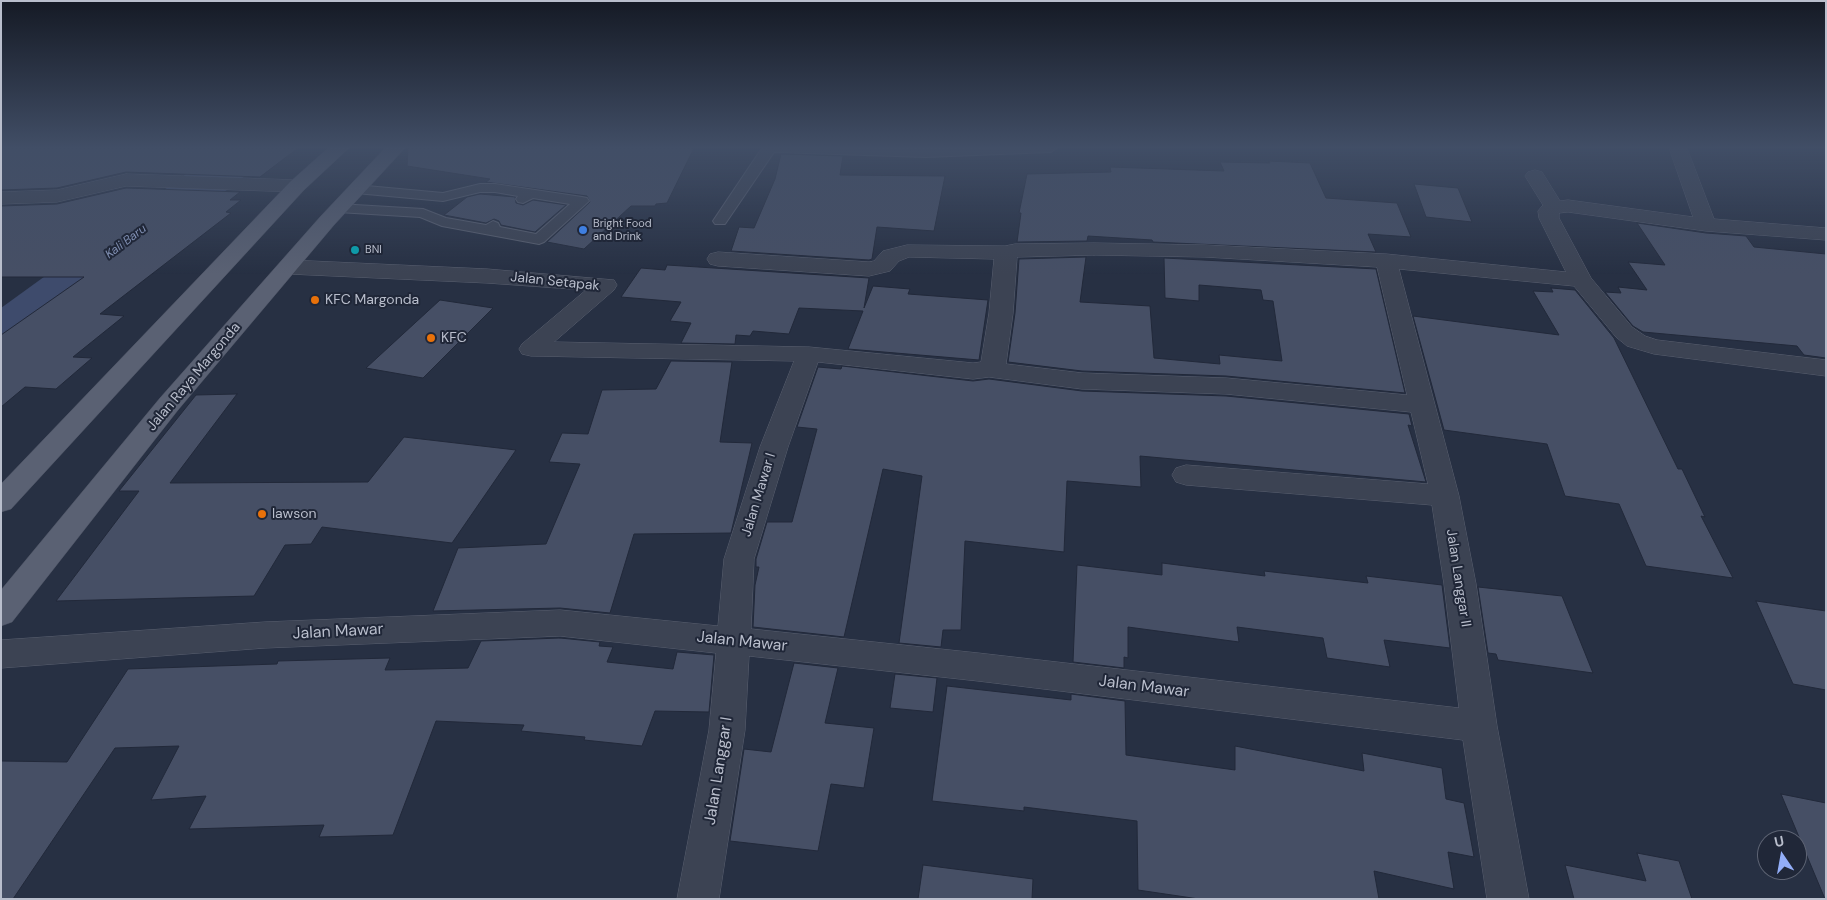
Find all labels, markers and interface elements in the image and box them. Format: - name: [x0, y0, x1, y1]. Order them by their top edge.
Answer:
- place label: Bright Food and Drink: [593, 217, 652, 243]
- water label: Kali Baru: [103, 222, 149, 262]
- marker: Bright Food and Drink: [577, 224, 589, 236]
- place label: BNI: [365, 243, 382, 257]
- marker: BNI: [349, 244, 361, 256]
- street label: Jalan Setapak: [510, 269, 600, 295]
- place label: KFC Margonda: [325, 292, 419, 308]
- marker: KFC Margonda: [309, 294, 321, 306]
- street label: Jalan Raya Margonda: [144, 320, 244, 434]
- place label: KFC: [441, 330, 467, 346]
- marker: KFC: [425, 332, 437, 344]
- street label: Jalan Mawar I: [738, 451, 780, 539]
- place label: lawson: [272, 506, 317, 522]
- marker: lawson: [256, 508, 268, 520]
- street label: Jalan Langgar II: [1442, 528, 1474, 628]
- street label: Jalan Mawar: [292, 620, 384, 644]
- street label: Jalan Mawar: [696, 628, 788, 656]
- street label: Jalan Mawar: [1098, 672, 1190, 702]
- street label: Jalan Langgar I: [701, 716, 737, 826]
- north arrow: [1757, 830, 1807, 880]
- text: U: [1773, 832, 1786, 851]

